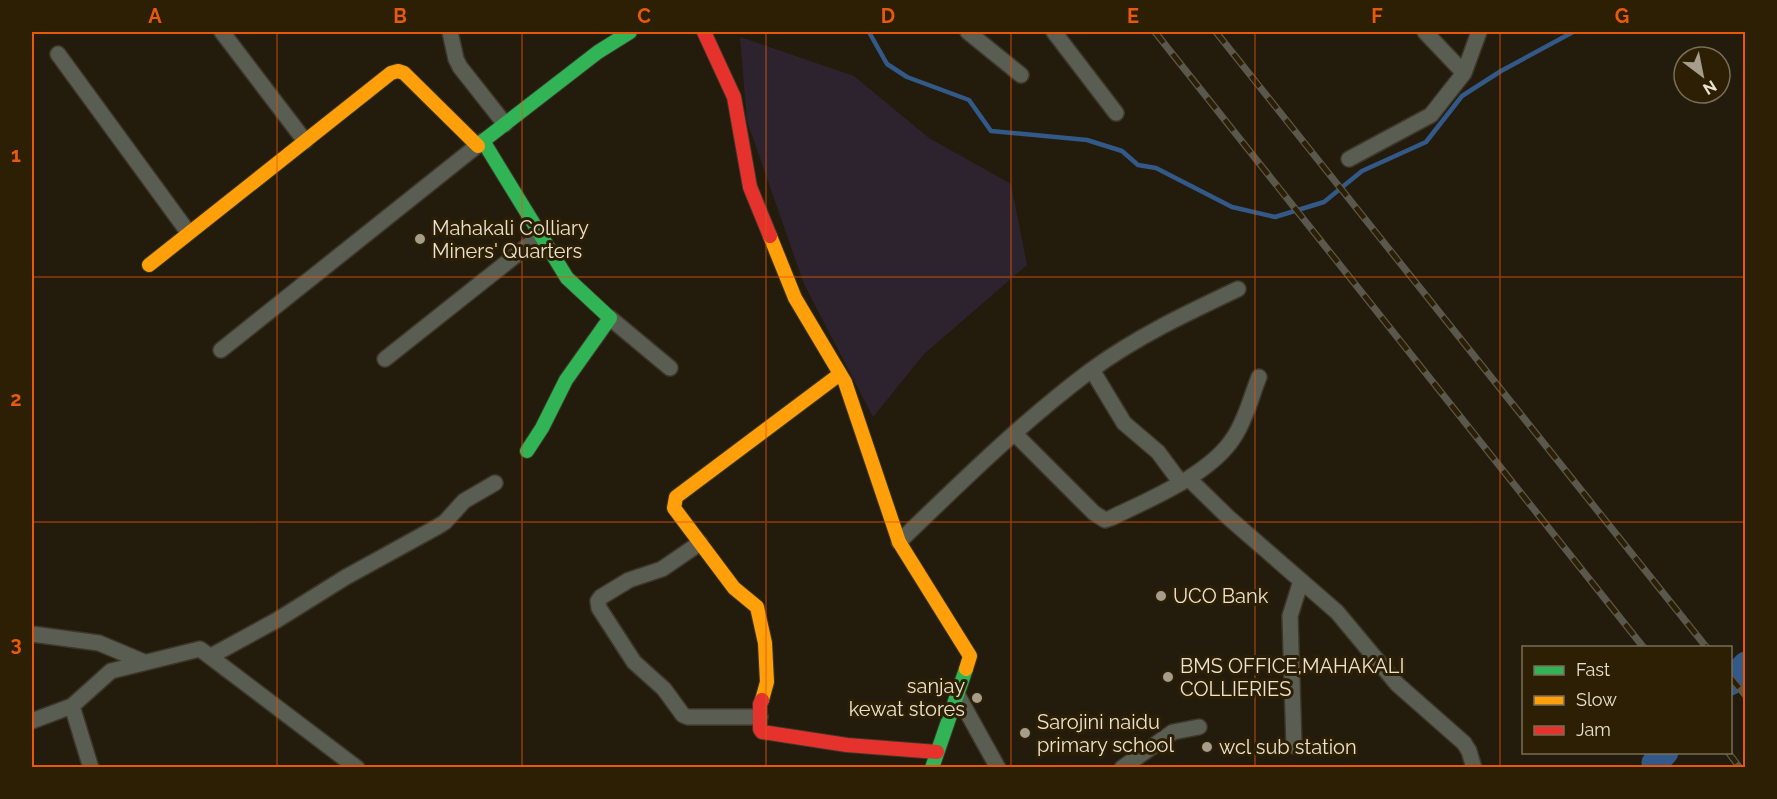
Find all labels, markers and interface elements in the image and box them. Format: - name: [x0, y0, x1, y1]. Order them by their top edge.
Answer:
- text: A: [148, 4, 162, 28]
- text: B: [393, 4, 407, 28]
- text: C: [637, 4, 651, 28]
- text: D: [881, 4, 895, 28]
- text: E: [1127, 4, 1139, 28]
- text: F: [1371, 4, 1383, 28]
- text: G: [1615, 4, 1629, 28]
- north arrow: [1672, 45, 1732, 105]
- text: N: [1699, 76, 1720, 99]
- text: 1: [11, 143, 21, 167]
- place label: Mahakali Colliary Miners' Quarters: [432, 216, 589, 263]
- marker: Mahakali Colliary Miners' Quarters: [413, 232, 427, 246]
- text: 2: [10, 387, 22, 411]
- place label: UCO Bank: [1173, 584, 1269, 608]
- marker: UCO Bank: [1154, 589, 1168, 603]
- text: 3: [10, 632, 22, 656]
- legend: [1522, 646, 1732, 754]
- place label: BMS OFFICE,MAHAKALI COLLIERIES: [1180, 654, 1404, 701]
- text: Fast: [1576, 659, 1610, 680]
- marker: BMS OFFICE,MAHAKALI COLLIERIES: [1161, 670, 1175, 684]
- place label: sanjay kewat stores: [849, 674, 965, 721]
- text: Slow: [1576, 689, 1617, 710]
- marker: sanjay kewat stores: [970, 691, 984, 705]
- place label: Sarojini naidu primary school: [1037, 710, 1175, 757]
- text: Jam: [1576, 719, 1611, 740]
- marker: Sarojini naidu primary school: [1018, 726, 1032, 740]
- place label: wcl sub station: [1219, 735, 1357, 759]
- marker: wcl sub station: [1200, 740, 1214, 754]

